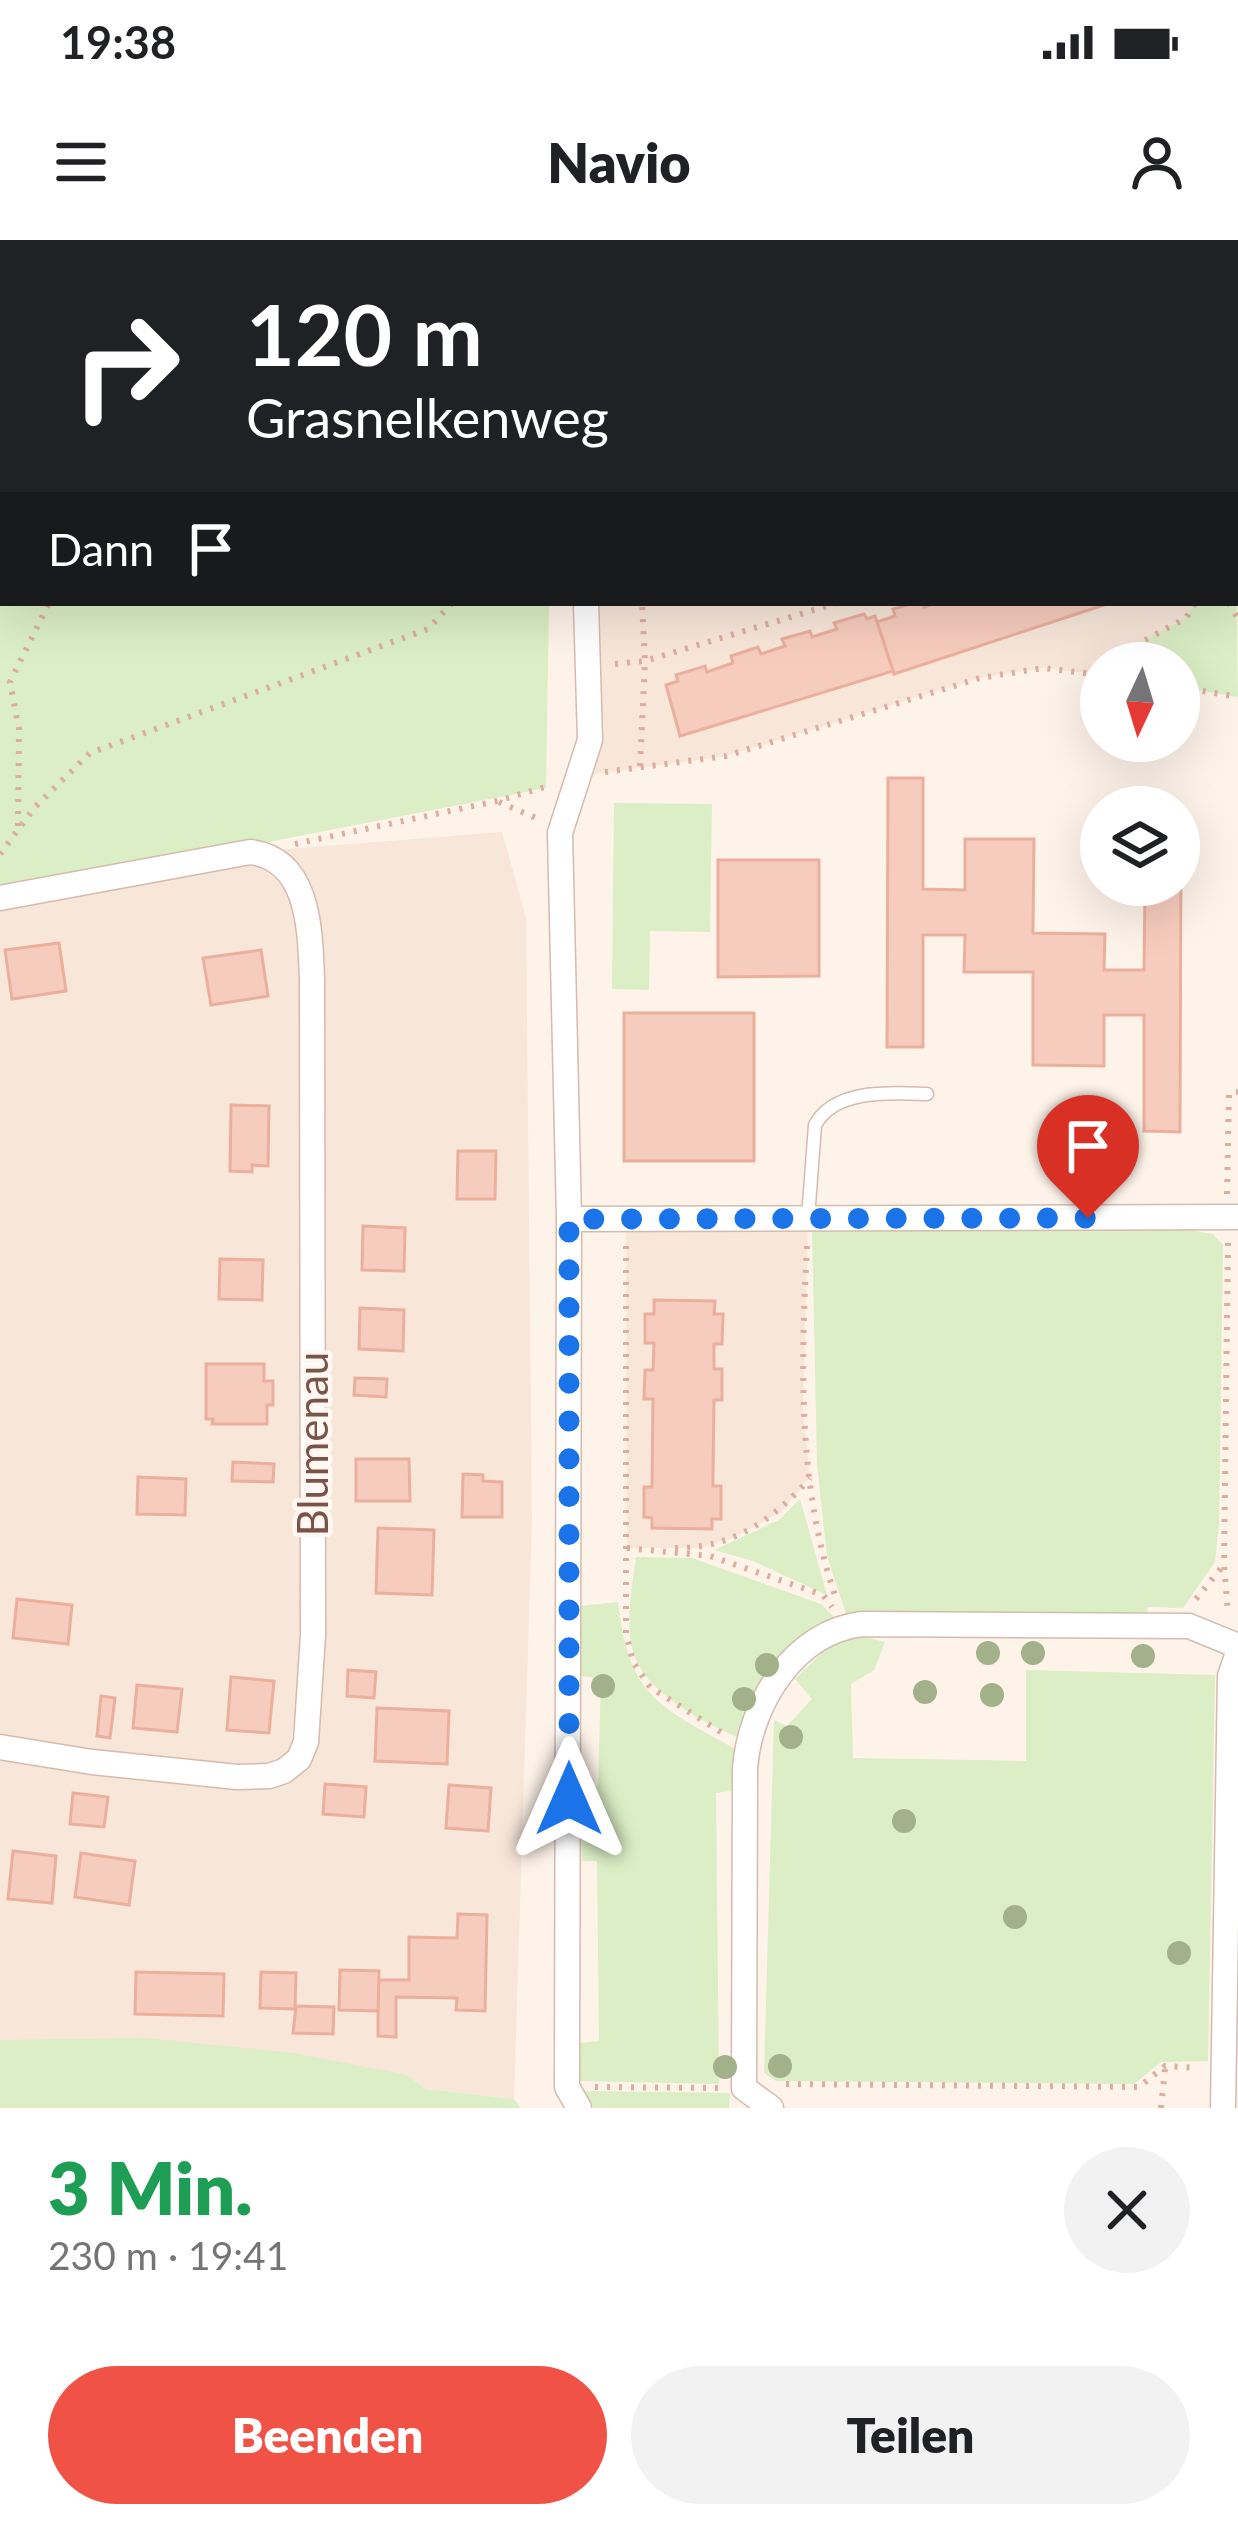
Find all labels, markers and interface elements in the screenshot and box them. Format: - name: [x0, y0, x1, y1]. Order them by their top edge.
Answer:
- text: 19:38: [60, 15, 176, 69]
- icon: menu: [48, 129, 114, 195]
- icon: person: [1124, 129, 1190, 195]
- text: Navio: [547, 130, 691, 195]
- text: 120 m: [246, 283, 483, 384]
- icon: right: [48, 288, 204, 444]
- text: Grasnelkenweg: [246, 385, 609, 450]
- icon: arrive: [178, 516, 244, 582]
- text: Dann: [48, 522, 154, 576]
- north arrow: [1080, 642, 1200, 762]
- map controls: [1080, 642, 1200, 906]
- button: layers: [1080, 786, 1200, 906]
- pin: [1037, 1095, 1139, 1218]
- icon: arrive: [1055, 1113, 1121, 1179]
- street label: Blumenau: [287, 1352, 337, 1536]
- position arrow: [506, 1736, 632, 1862]
- text: 3 Min.: [48, 2144, 252, 2230]
- button: close: [1064, 2147, 1190, 2273]
- text: 230 m · 19:41: [48, 2232, 288, 2278]
- button: Beenden: [48, 2366, 607, 2504]
- button: Teilen: [631, 2366, 1190, 2504]

